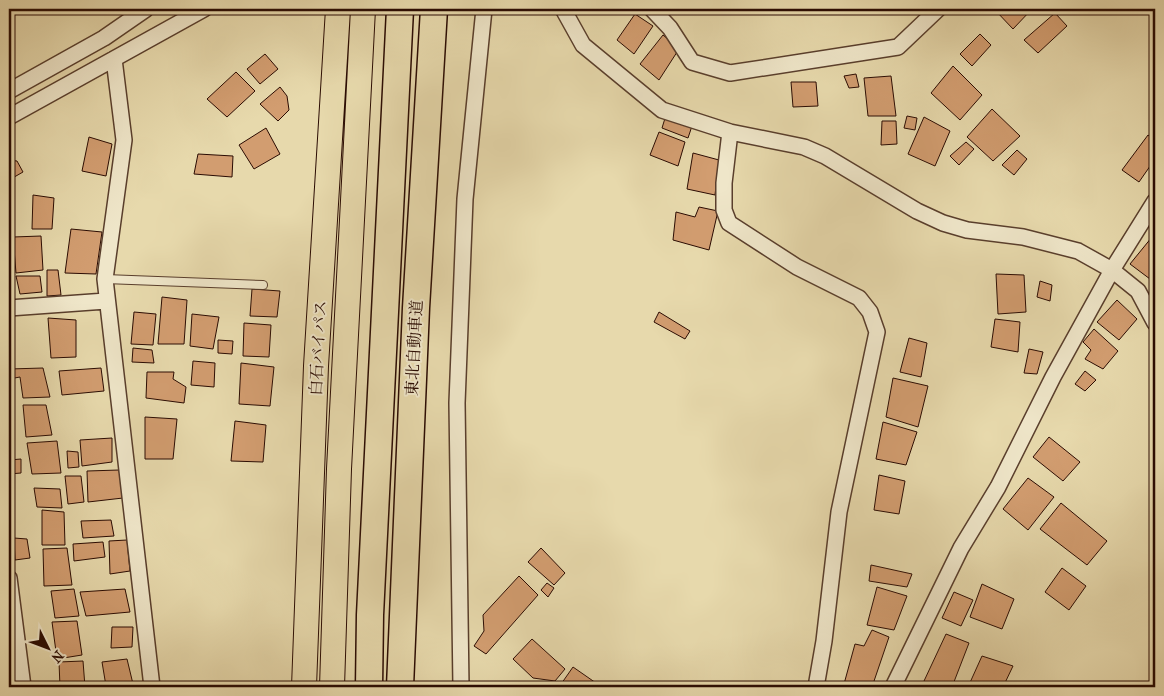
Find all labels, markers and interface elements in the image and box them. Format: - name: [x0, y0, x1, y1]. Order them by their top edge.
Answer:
- street label: 白石バイパス: [306, 300, 330, 396]
- street label: 東北自動車道: [402, 300, 426, 396]
- north arrow: [22, 624, 72, 674]
- text: N: [47, 647, 67, 666]

